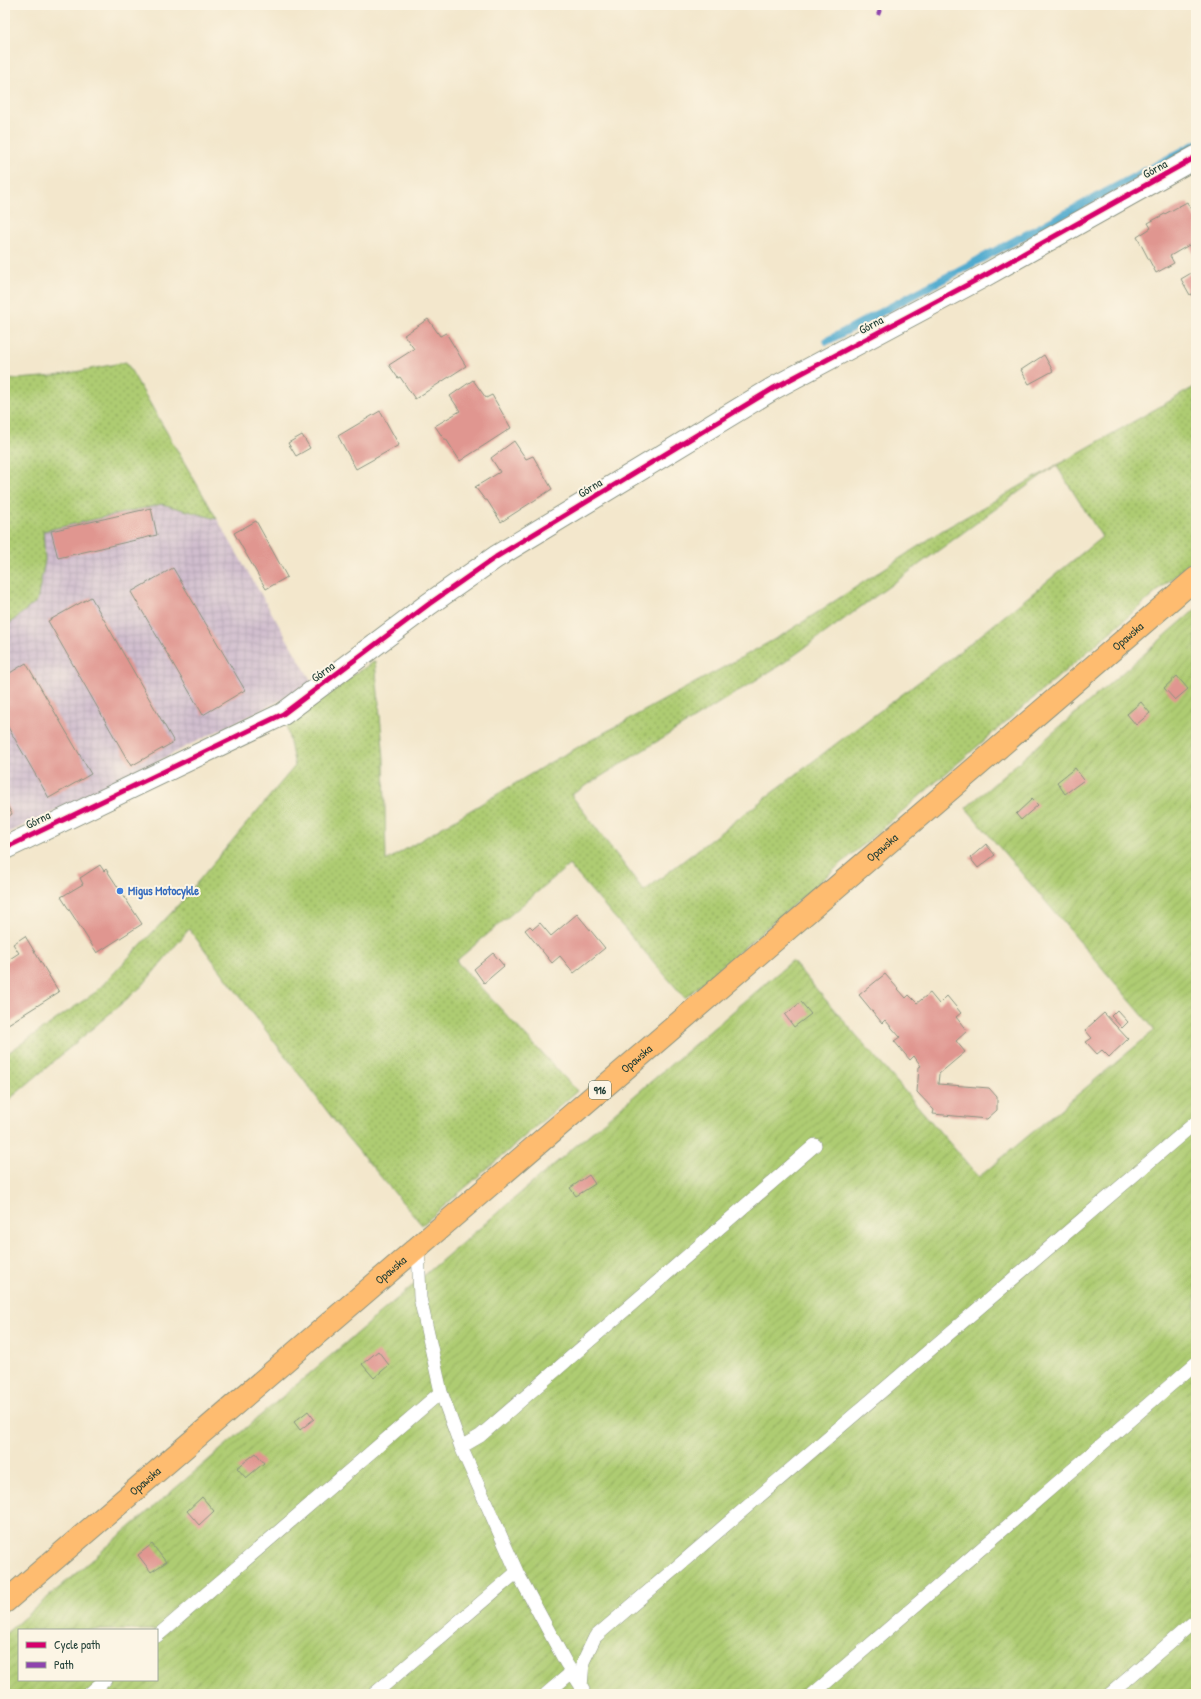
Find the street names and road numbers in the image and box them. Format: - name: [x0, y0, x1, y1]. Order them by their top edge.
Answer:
- street label: Górna: [1140, 155, 1170, 182]
- street label: Górna: [856, 311, 886, 338]
- street label: Górna: [574, 474, 605, 501]
- street label: Opawska: [1108, 618, 1147, 654]
- street label: Górna: [307, 657, 338, 686]
- street label: Górna: [23, 806, 53, 833]
- street label: Opawska: [863, 829, 902, 866]
- street label: Opawska: [617, 1040, 656, 1077]
- road number: 916: [589, 1081, 611, 1099]
- street label: Opawska: [371, 1251, 410, 1288]
- street label: Opawska: [126, 1463, 165, 1499]

